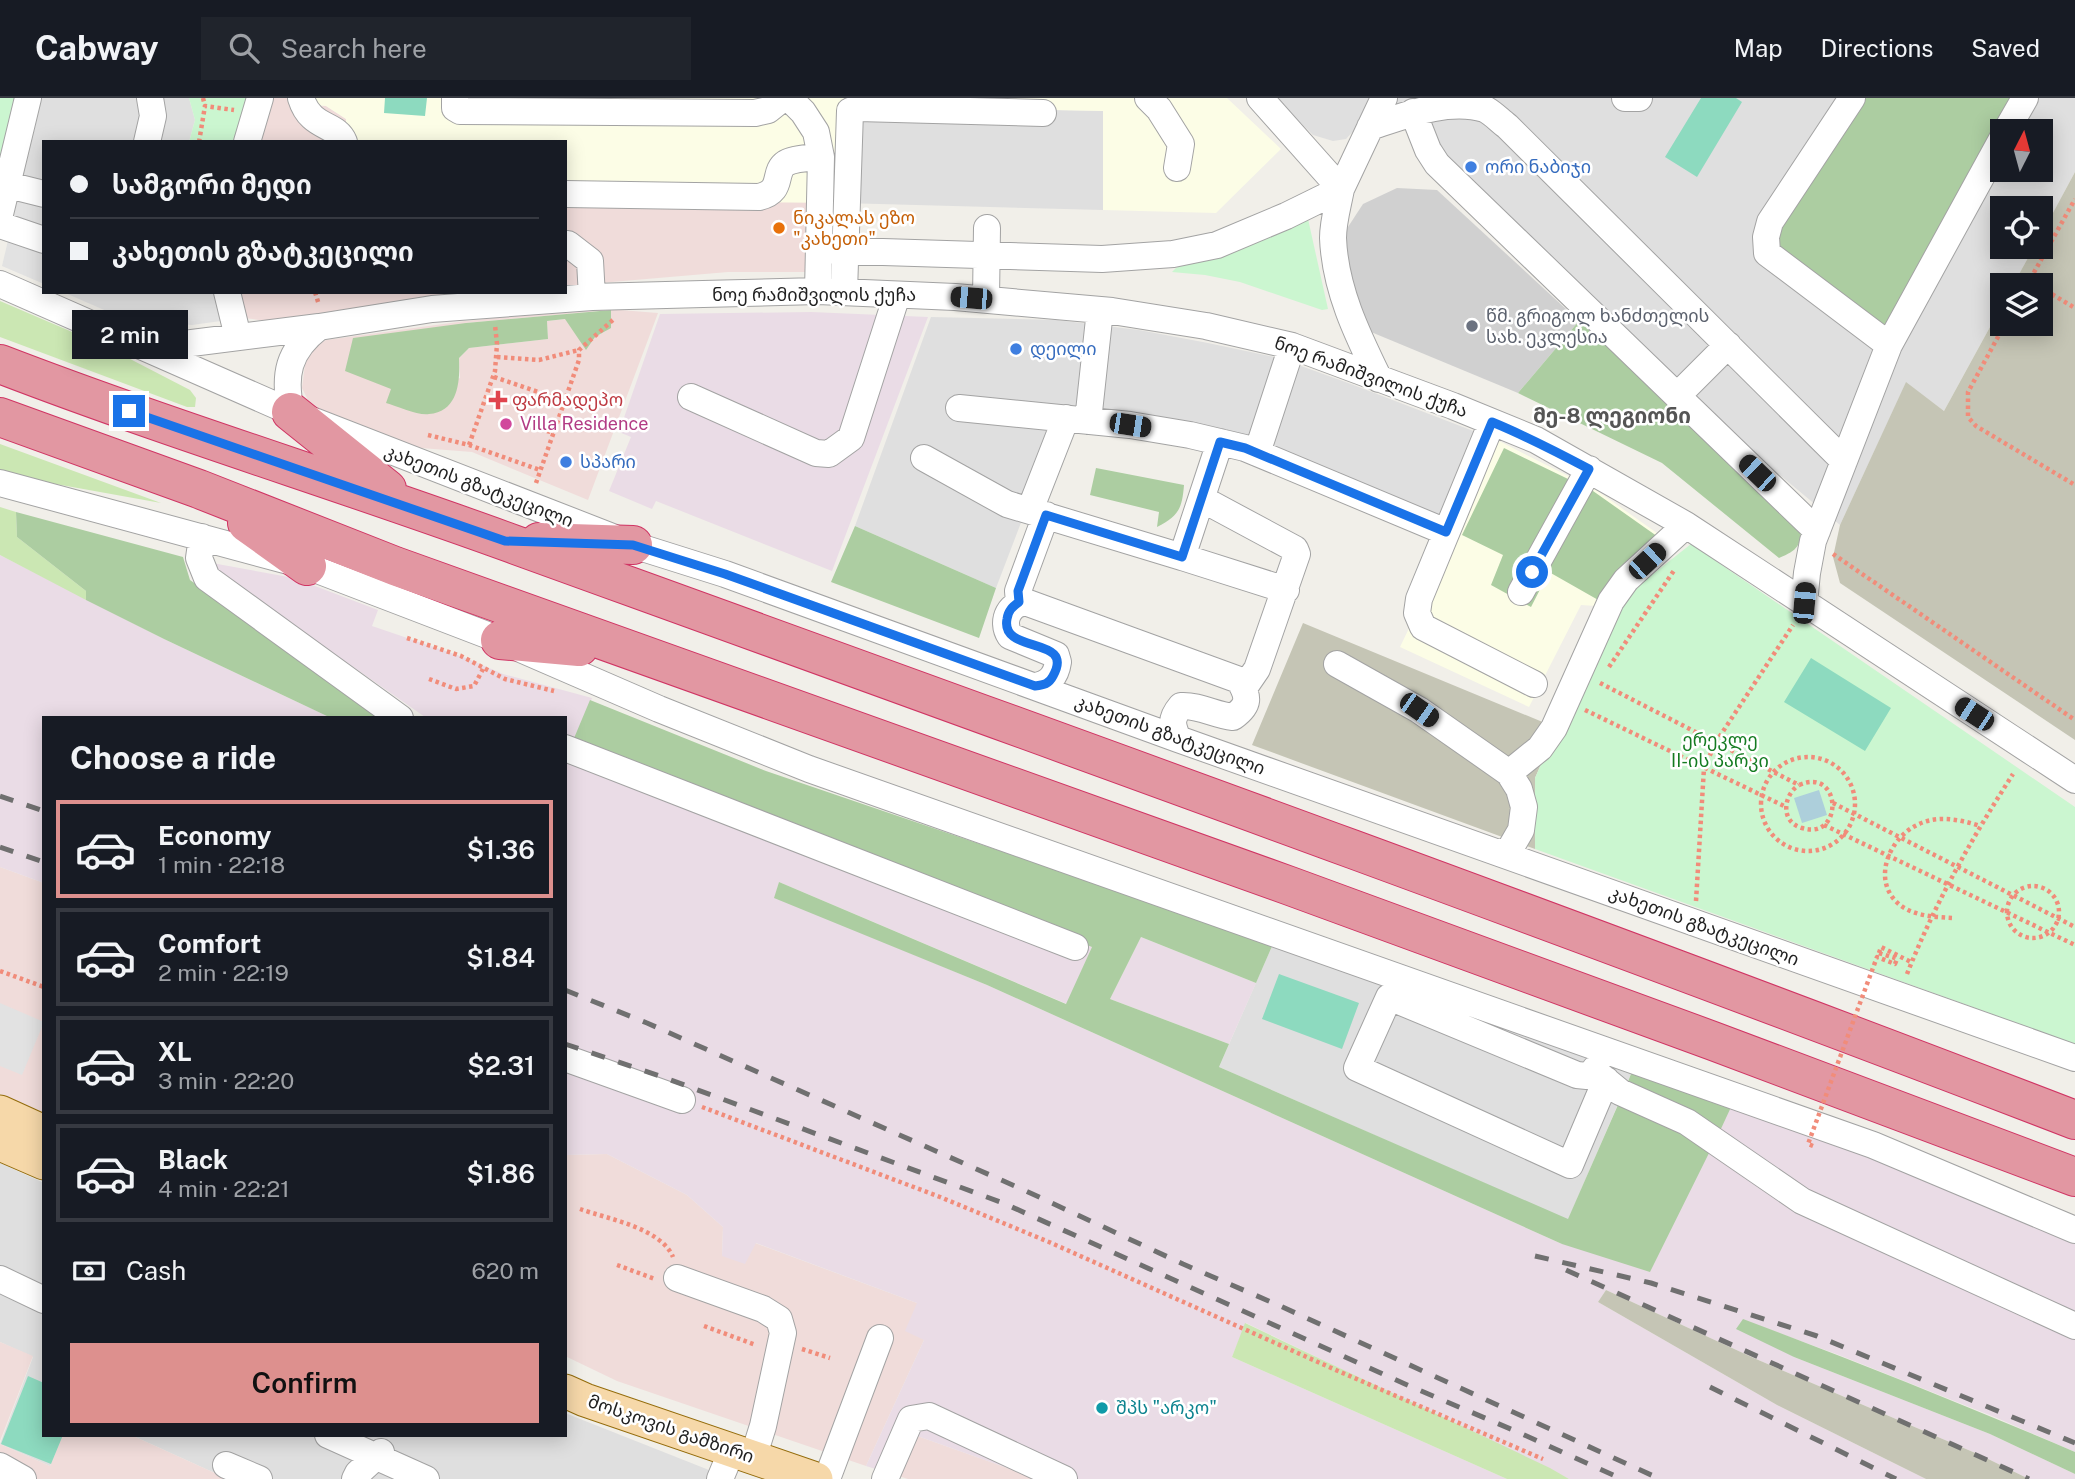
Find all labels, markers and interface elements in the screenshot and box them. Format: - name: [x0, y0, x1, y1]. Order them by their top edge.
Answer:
- search box: [201, 17, 691, 80]
- text: Cabway: [35, 29, 159, 67]
- icon: search: [225, 29, 263, 67]
- text: Search here: [281, 33, 427, 64]
- text: Map: [1734, 34, 1783, 62]
- text: Directions: [1821, 34, 1933, 62]
- text: Saved: [1971, 34, 2040, 62]
- north arrow: [1990, 119, 2053, 182]
- map controls: [1990, 119, 2053, 336]
- place label: ორი ნაბიჯი: [1485, 156, 1591, 178]
- marker: ორი ნაბიჯი: [1463, 159, 1479, 175]
- text: სამგორი მედი: [112, 169, 312, 200]
- button: locate: [1990, 196, 2053, 259]
- place label: ნიკალას ეზო "კახეთი": [793, 207, 915, 250]
- marker: ნიკალას ეზო "კახეთი": [771, 220, 787, 236]
- text: კახეთის გზატკეცილი: [112, 236, 414, 267]
- button: layers: [1990, 273, 2053, 336]
- street label: ნოე რამიშვილის ქუჩა: [712, 284, 916, 306]
- car: [950, 286, 993, 310]
- place label: წმ. გრიგოლ ხანძთელის სახ. ეკლესია: [1486, 305, 1710, 348]
- callout: 2 min: [71, 310, 187, 358]
- marker: წმ. გრიგოლ ხანძთელის სახ. ეკლესია: [1464, 318, 1480, 334]
- text: 2 min: [100, 321, 160, 348]
- street label: ნოე რამიშვილის ქუჩა: [1271, 332, 1471, 422]
- place label: დეილი: [1030, 338, 1097, 360]
- marker: დეილი: [1008, 341, 1024, 357]
- place label: ფარმადეპო: [512, 389, 623, 411]
- marker: ფარმადეპო: [490, 392, 506, 408]
- route end: [113, 395, 145, 427]
- district label: მე-8 ლეგიონი: [1533, 403, 1691, 429]
- car: [1108, 411, 1153, 439]
- place label: Villa Residence: [520, 413, 648, 434]
- marker: Villa Residence: [498, 416, 514, 432]
- street label: კახეთის გზატკეცილი: [381, 440, 577, 532]
- place label: სპარი: [580, 451, 636, 472]
- car: [1735, 451, 1780, 495]
- marker: სპარი: [558, 454, 574, 470]
- car: [1625, 539, 1670, 583]
- route start: [1516, 556, 1548, 588]
- car: [1792, 581, 1817, 625]
- car: [1396, 689, 1443, 731]
- street label: კახეთის გზატკეცილი: [1072, 690, 1268, 780]
- car: [1951, 694, 1998, 734]
- park label: ერეკლე II-ის პარკი: [1671, 729, 1769, 772]
- text: Choose a ride: [70, 739, 276, 776]
- icon: car: [74, 818, 137, 881]
- text: Economy: [158, 820, 271, 851]
- text: $1.36: [467, 834, 535, 865]
- text: 1 min · 22:18: [158, 851, 285, 878]
- street label: კახეთის გზატკეცილი: [1606, 881, 1802, 971]
- icon: car: [74, 926, 137, 989]
- text: Comfort: [158, 928, 261, 959]
- text: $1.84: [466, 942, 535, 973]
- text: 2 min · 22:19: [158, 959, 289, 986]
- icon: car: [74, 1034, 137, 1097]
- text: XL: [158, 1036, 192, 1067]
- text: $2.31: [467, 1050, 535, 1081]
- text: 3 min · 22:20: [158, 1067, 294, 1094]
- icon: car: [74, 1142, 137, 1205]
- text: Black: [158, 1144, 228, 1175]
- text: $1.86: [466, 1158, 535, 1189]
- text: 4 min · 22:21: [158, 1175, 290, 1202]
- icon: cash: [70, 1252, 108, 1290]
- text: Cash: [126, 1255, 186, 1286]
- text: 620 m: [471, 1257, 539, 1284]
- button: Confirm: [70, 1343, 539, 1423]
- street label: მოსკოვის გამზირი: [585, 1390, 757, 1468]
- place label: შპს "არკო": [1116, 1397, 1217, 1419]
- marker: შპს "არკო": [1094, 1400, 1110, 1416]

